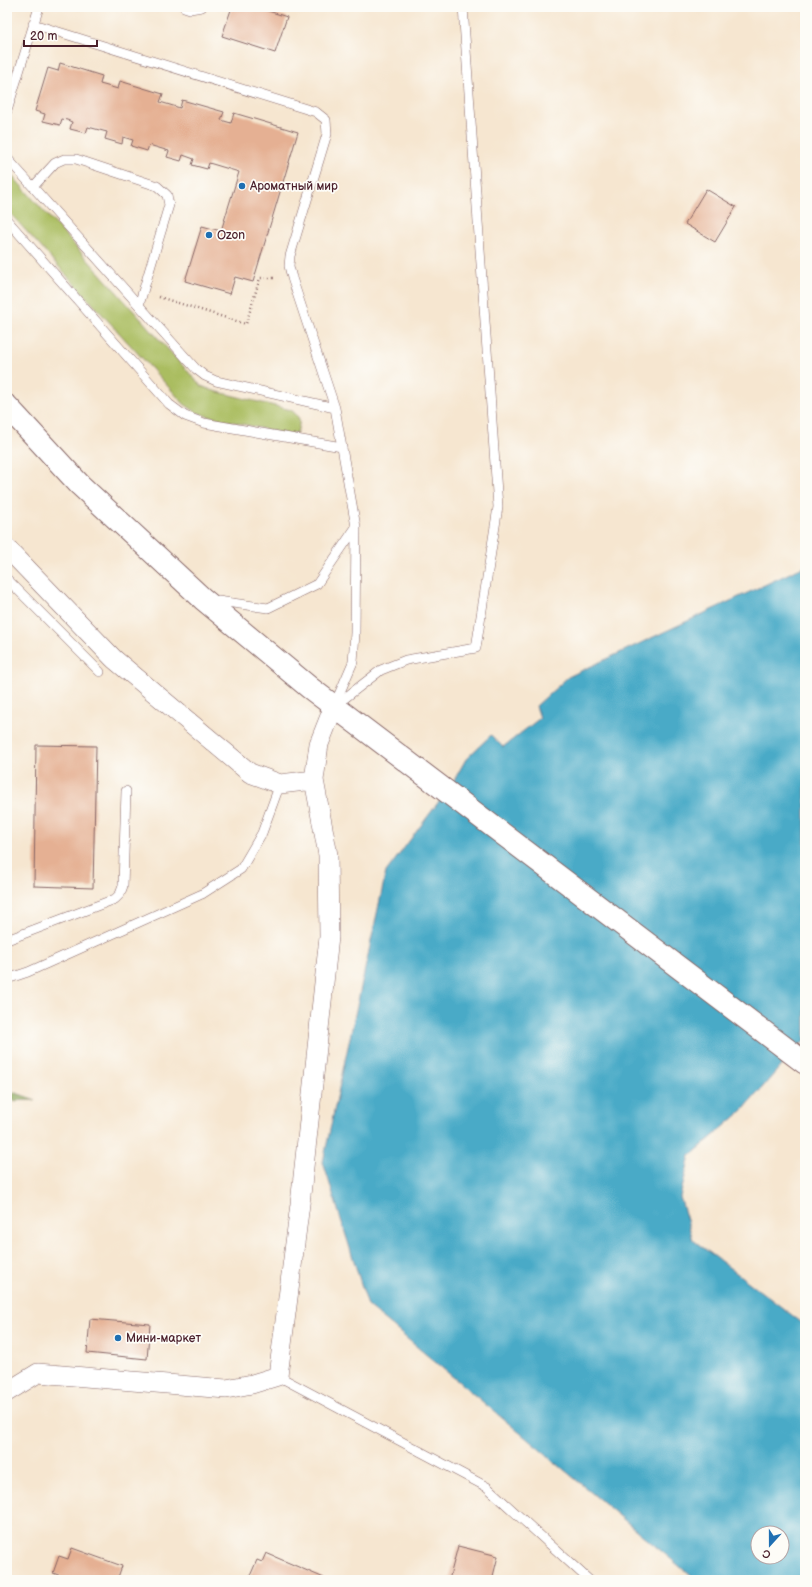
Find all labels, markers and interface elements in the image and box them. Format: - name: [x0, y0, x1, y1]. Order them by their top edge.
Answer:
- scale bar: [24, 22, 97, 48]
- text: 20 m: [30, 29, 57, 44]
- place label: Ароматный мир: [249, 179, 338, 194]
- marker: Ароматный мир: [237, 181, 247, 191]
- place label: Ozon: [217, 228, 245, 243]
- marker: Ozon: [204, 230, 214, 240]
- place label: Мини-маркет: [126, 1331, 201, 1346]
- marker: Мини-маркет: [113, 1333, 123, 1343]
- north arrow: [750, 1525, 790, 1565]
- text: С: [760, 1546, 772, 1561]

